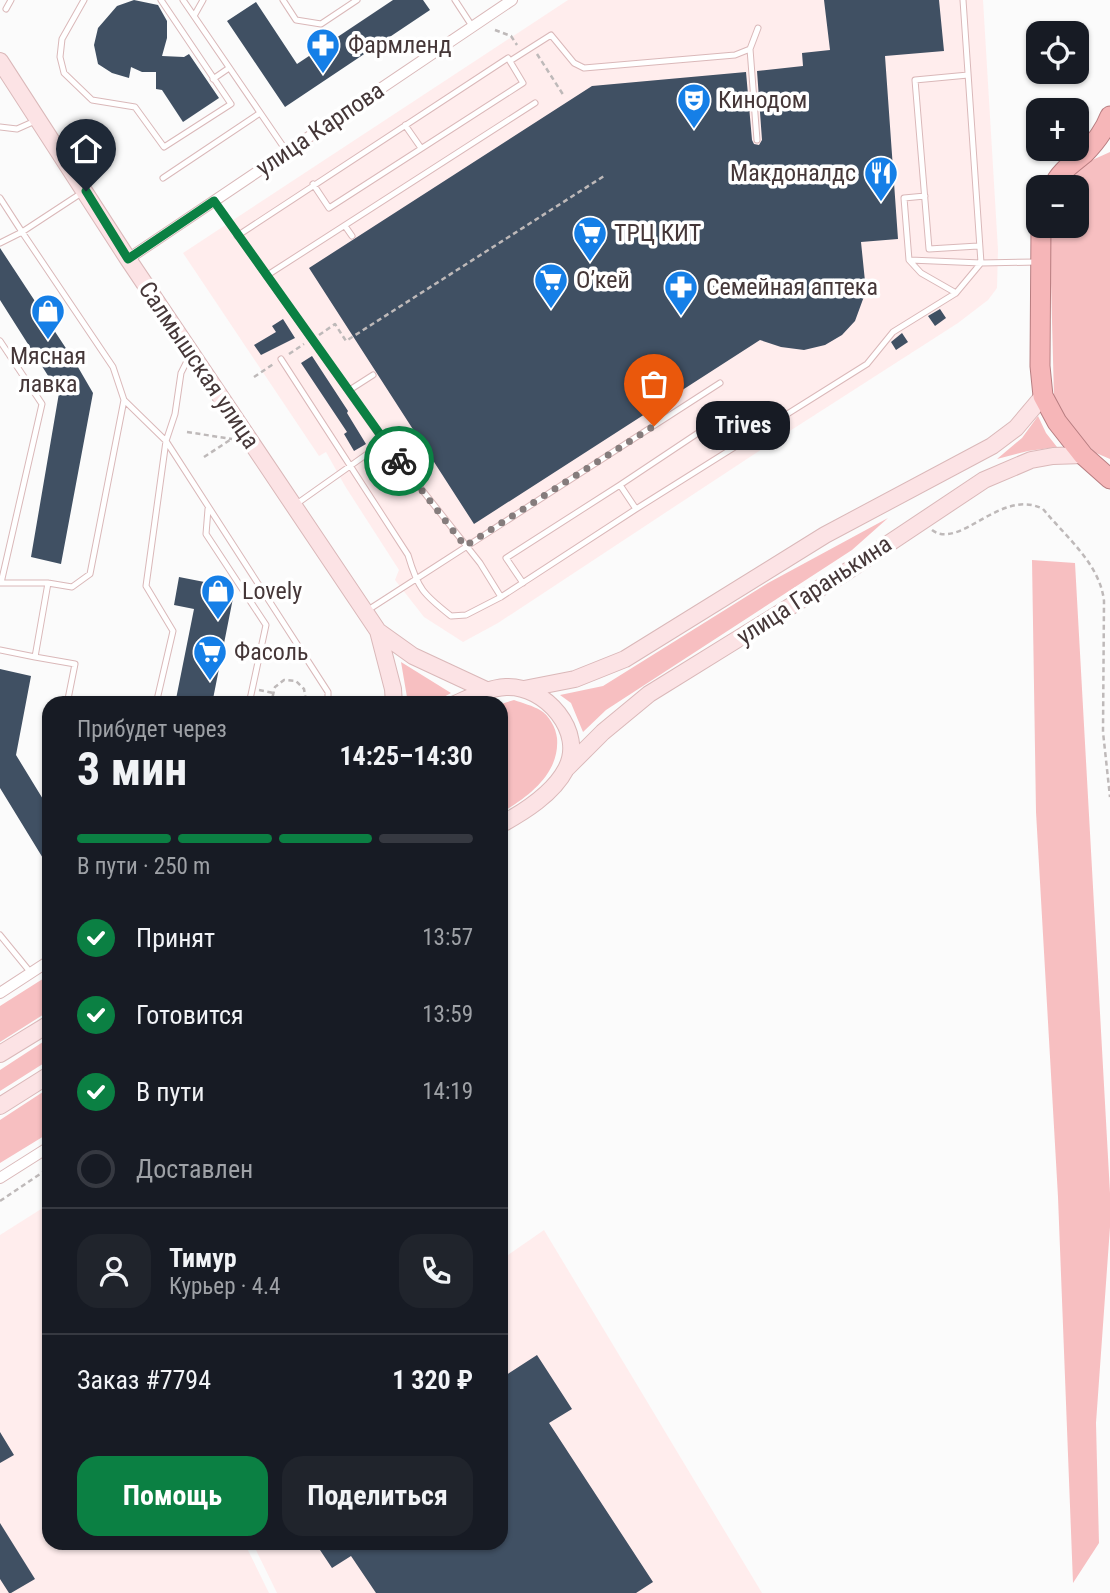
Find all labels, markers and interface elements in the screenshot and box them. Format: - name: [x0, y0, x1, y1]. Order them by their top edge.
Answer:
- map controls: [1026, 21, 1089, 238]
- button: locate: [1026, 21, 1089, 84]
- pharmacy icon: Фармленд: [304, 26, 342, 75]
- place label: Фармленд: [348, 31, 452, 59]
- street label: улица Карпова: [251, 76, 389, 182]
- theatre icon: Кинодом: [675, 81, 713, 130]
- place label: Кинодом: [718, 86, 807, 114]
- button: +: [1026, 98, 1089, 161]
- pin: [56, 119, 116, 191]
- icon: home: [67, 130, 105, 168]
- restaurant icon: Макдоналдс: [862, 154, 900, 203]
- place label: Макдоналдс: [730, 159, 856, 187]
- button: −: [1026, 175, 1089, 238]
- supermarket icon: ТРЦ КИТ: [571, 214, 609, 263]
- place label: ТРЦ КИТ: [614, 219, 701, 247]
- supermarket icon: О’кей: [532, 261, 570, 310]
- place label: О’кей: [576, 266, 630, 294]
- pharmacy icon: Семейная аптека: [662, 268, 700, 317]
- place label: Семейная аптека: [706, 273, 878, 301]
- street label: Салмышская улица: [133, 276, 265, 454]
- shop icon: Мясная лавка: [29, 292, 67, 341]
- place label: Мясная лавка: [10, 342, 86, 398]
- pin: [624, 354, 684, 426]
- icon: bag: [635, 365, 673, 403]
- callout: Trives: [696, 402, 790, 450]
- text: Trives: [715, 412, 771, 439]
- courier: [364, 426, 434, 496]
- icon: bike: [380, 442, 418, 480]
- street label: улица Гаранькина: [731, 530, 897, 650]
- shop icon: Lovely: [199, 572, 237, 621]
- place label: Lovely: [242, 577, 302, 605]
- supermarket icon: Фасоль: [191, 633, 229, 682]
- place label: Фасоль: [234, 638, 308, 666]
- text: Прибудет через: [77, 716, 227, 743]
- text: 14:25–14:30: [339, 741, 473, 771]
- text: 3 мин: [77, 742, 187, 796]
- text: В пути · 250 m: [77, 853, 210, 880]
- icon: check: [77, 919, 115, 957]
- text: Принят: [136, 923, 215, 953]
- text: 13:57: [422, 924, 473, 951]
- icon: check: [77, 996, 115, 1034]
- text: Готовится: [136, 1000, 244, 1030]
- text: 13:59: [422, 1001, 473, 1028]
- icon: check: [77, 1073, 115, 1111]
- text: В пути: [136, 1077, 205, 1107]
- text: 14:19: [422, 1078, 473, 1105]
- text: Доставлен: [136, 1154, 253, 1184]
- button: person: [77, 1234, 151, 1308]
- button: phone: [399, 1234, 473, 1308]
- text: Тимур: [169, 1243, 237, 1273]
- text: Курьер · 4.4: [169, 1273, 280, 1300]
- text: Заказ #7794: [77, 1365, 211, 1395]
- text: 1 320 ₽: [392, 1365, 473, 1395]
- button: Помощь: [77, 1456, 268, 1536]
- button: Поделиться: [282, 1456, 473, 1536]

